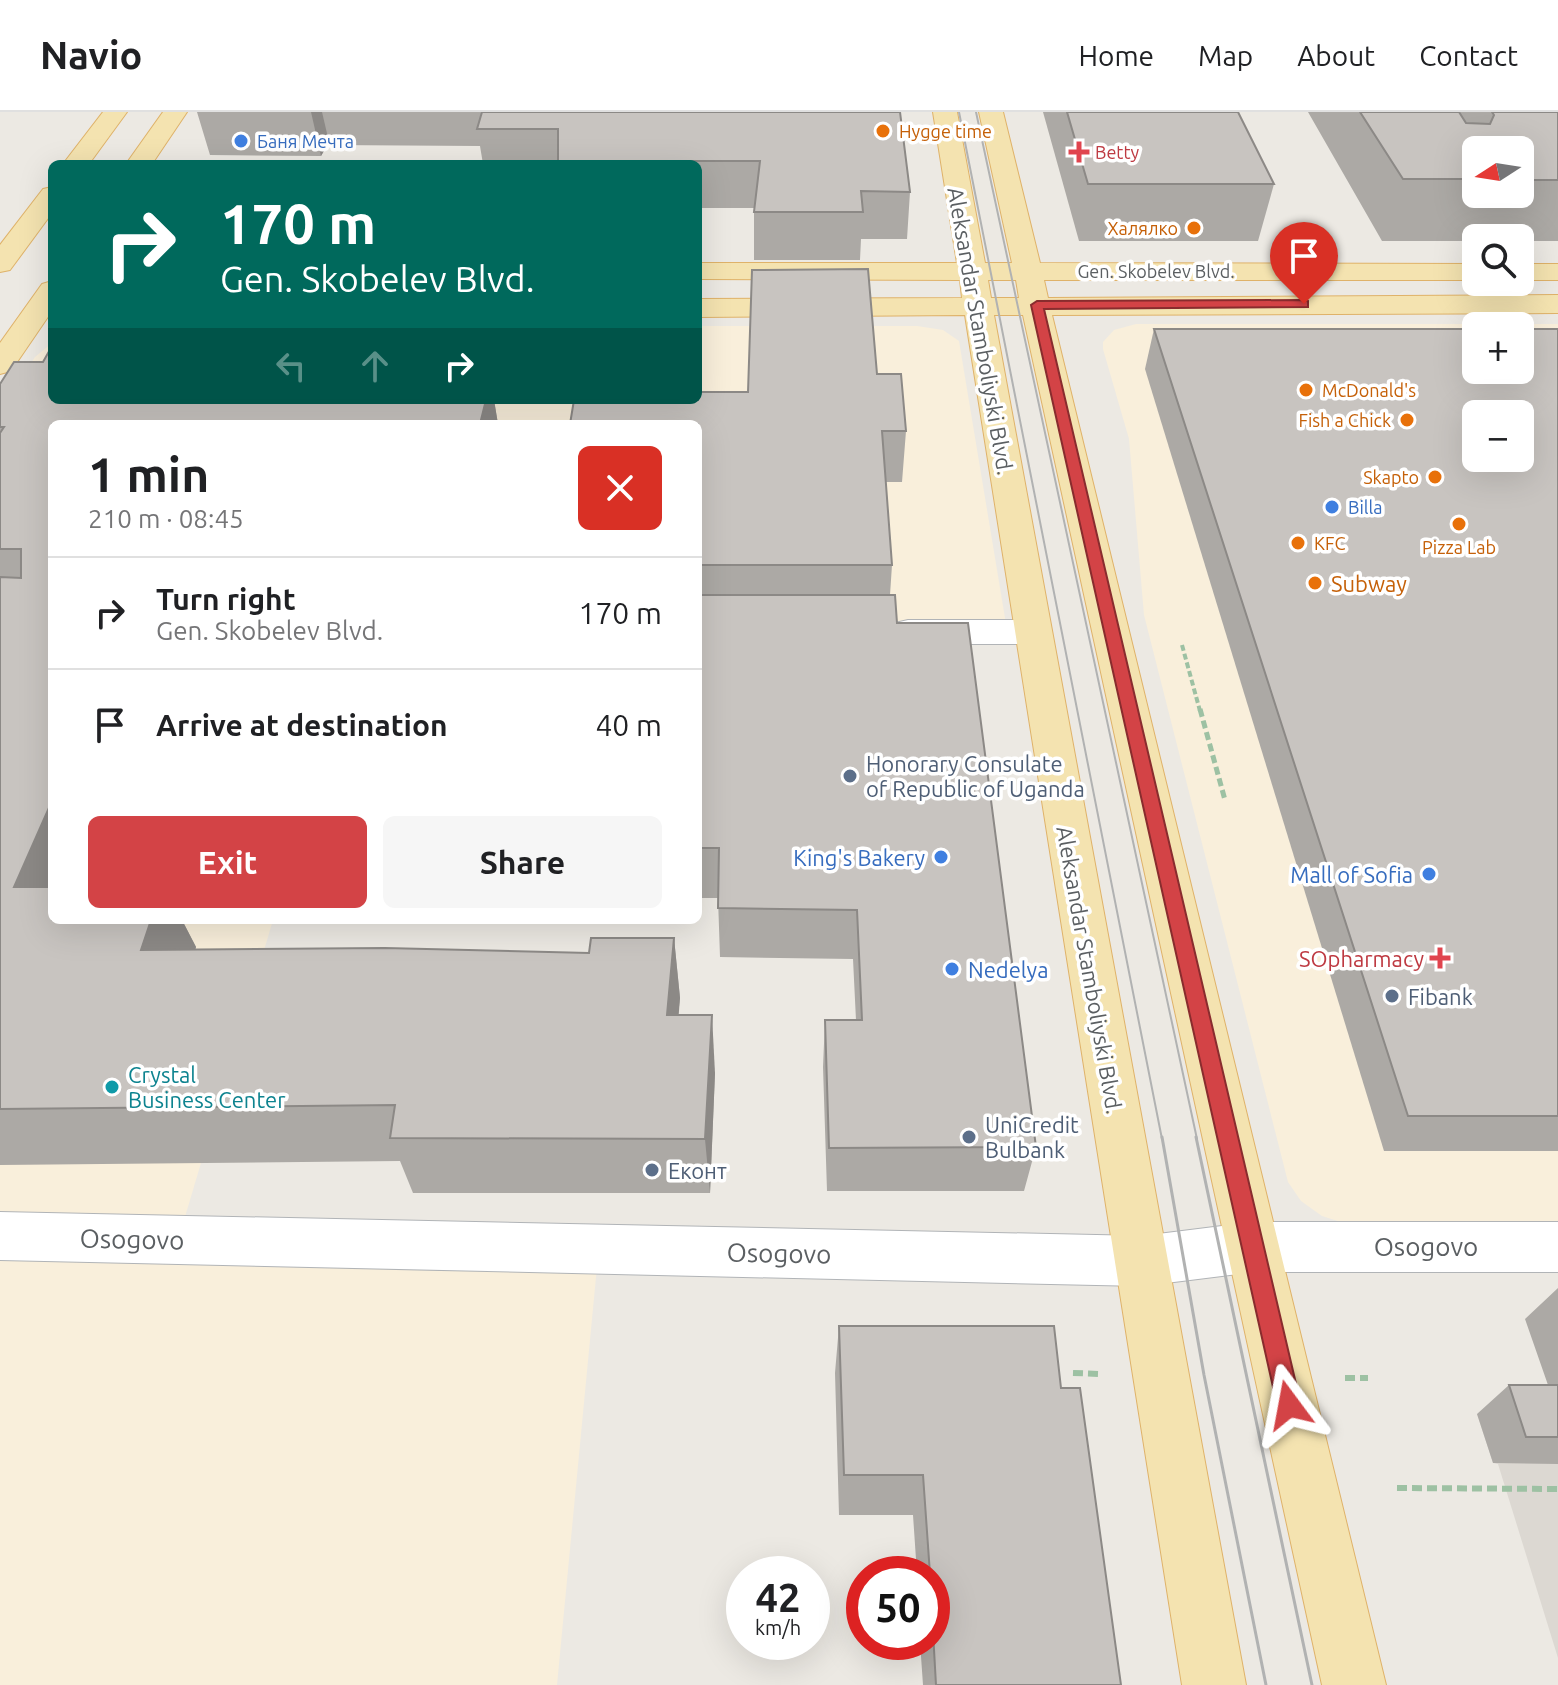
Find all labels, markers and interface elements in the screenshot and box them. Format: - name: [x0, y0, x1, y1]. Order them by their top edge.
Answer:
- text: Navio: [40, 34, 142, 76]
- text: Home: [1079, 40, 1154, 71]
- text: Map: [1198, 40, 1253, 71]
- text: About: [1297, 40, 1375, 71]
- text: Contact: [1419, 40, 1518, 71]
- place label: Hygge time: [899, 121, 992, 141]
- marker: Hygge time: [874, 122, 892, 140]
- place label: Баня Мечта: [257, 131, 354, 151]
- marker: Баня Мечта: [232, 132, 250, 150]
- north arrow: [1462, 136, 1534, 208]
- map controls: [1462, 136, 1534, 472]
- place label: Betty: [1095, 142, 1140, 162]
- marker: Betty: [1070, 143, 1088, 161]
- street label: Aleksandar Stamboliyski Blvd.: [943, 185, 1019, 477]
- icon: right: [88, 192, 192, 296]
- text: 170 m: [220, 192, 376, 255]
- place label: Халялко: [1107, 218, 1178, 238]
- marker: Халялко: [1185, 219, 1203, 237]
- pin: [1270, 222, 1338, 304]
- button: search: [1462, 224, 1534, 296]
- icon: arrive: [1282, 234, 1326, 278]
- text: Gen. Skobelev Blvd.: [220, 258, 535, 299]
- street label: Gen. Skobelev Blvd.: [1077, 261, 1235, 281]
- button: +: [1462, 312, 1534, 384]
- icon: left: [269, 344, 313, 388]
- icon: ahead: [353, 344, 397, 388]
- icon: right: [437, 344, 481, 388]
- place label: McDonald's: [1322, 380, 1416, 400]
- marker: McDonald's: [1297, 381, 1315, 399]
- button: −: [1462, 400, 1534, 472]
- place label: Fish a Chick: [1298, 410, 1391, 430]
- marker: Fish a Chick: [1398, 411, 1416, 429]
- button: close: [578, 446, 662, 530]
- text: 1 min: [88, 447, 209, 501]
- place label: Skapto: [1363, 467, 1419, 487]
- marker: Skapto: [1426, 468, 1444, 486]
- place label: Billa: [1348, 497, 1383, 517]
- marker: Billa: [1323, 498, 1341, 516]
- text: 210 m · 08:45: [88, 504, 244, 533]
- marker: Pizza Lab: [1450, 515, 1468, 533]
- place label: KFC: [1314, 533, 1345, 553]
- marker: KFC: [1289, 534, 1307, 552]
- place label: Pizza Lab: [1422, 537, 1496, 557]
- place label: Subway: [1331, 571, 1407, 596]
- marker: Subway: [1306, 574, 1324, 592]
- text: Turn right: [156, 582, 296, 616]
- icon: right: [88, 591, 132, 635]
- text: 170 m: [578, 596, 662, 630]
- text: Gen. Skobelev Blvd.: [156, 616, 383, 645]
- icon: arrive: [88, 703, 132, 747]
- text: Arrive at destination: [156, 708, 448, 742]
- text: 40 m: [595, 708, 662, 742]
- place label: Honorary Consulate of Republic of Uganda: [866, 751, 1085, 801]
- marker: Honorary Consulate of Republic of Uganda: [841, 767, 859, 785]
- button: Exit: [88, 816, 367, 908]
- button: Share: [383, 816, 662, 908]
- street label: Aleksandar Stamboliyski Blvd.: [1052, 824, 1128, 1116]
- place label: King's Bakery: [793, 845, 925, 870]
- marker: King's Bakery: [932, 848, 950, 866]
- place label: Mall of Sofia: [1290, 862, 1413, 887]
- marker: Mall of Sofia: [1420, 865, 1438, 883]
- place label: SOpharmacy: [1299, 946, 1424, 971]
- marker: SOpharmacy: [1431, 949, 1449, 967]
- place label: Nedelya: [968, 957, 1049, 982]
- marker: Nedelya: [943, 960, 961, 978]
- place label: Fibank: [1408, 984, 1473, 1009]
- marker: Fibank: [1383, 987, 1401, 1005]
- place label: Crystal Business Center: [128, 1062, 286, 1112]
- marker: Crystal Business Center: [103, 1078, 121, 1096]
- place label: UniCredit Bulbank: [985, 1112, 1079, 1162]
- marker: UniCredit Bulbank: [960, 1128, 978, 1146]
- place label: Еконт: [668, 1158, 727, 1183]
- marker: Еконт: [643, 1161, 661, 1179]
- street label: Osogovo: [79, 1224, 185, 1254]
- street label: Osogovo: [1374, 1232, 1478, 1261]
- street label: Osogovo: [726, 1238, 832, 1268]
- position arrow: [1247, 1363, 1331, 1447]
- speed limit sign: 50: [846, 1556, 950, 1660]
- text: 42: [755, 1575, 801, 1620]
- text: km/h: [755, 1616, 801, 1639]

